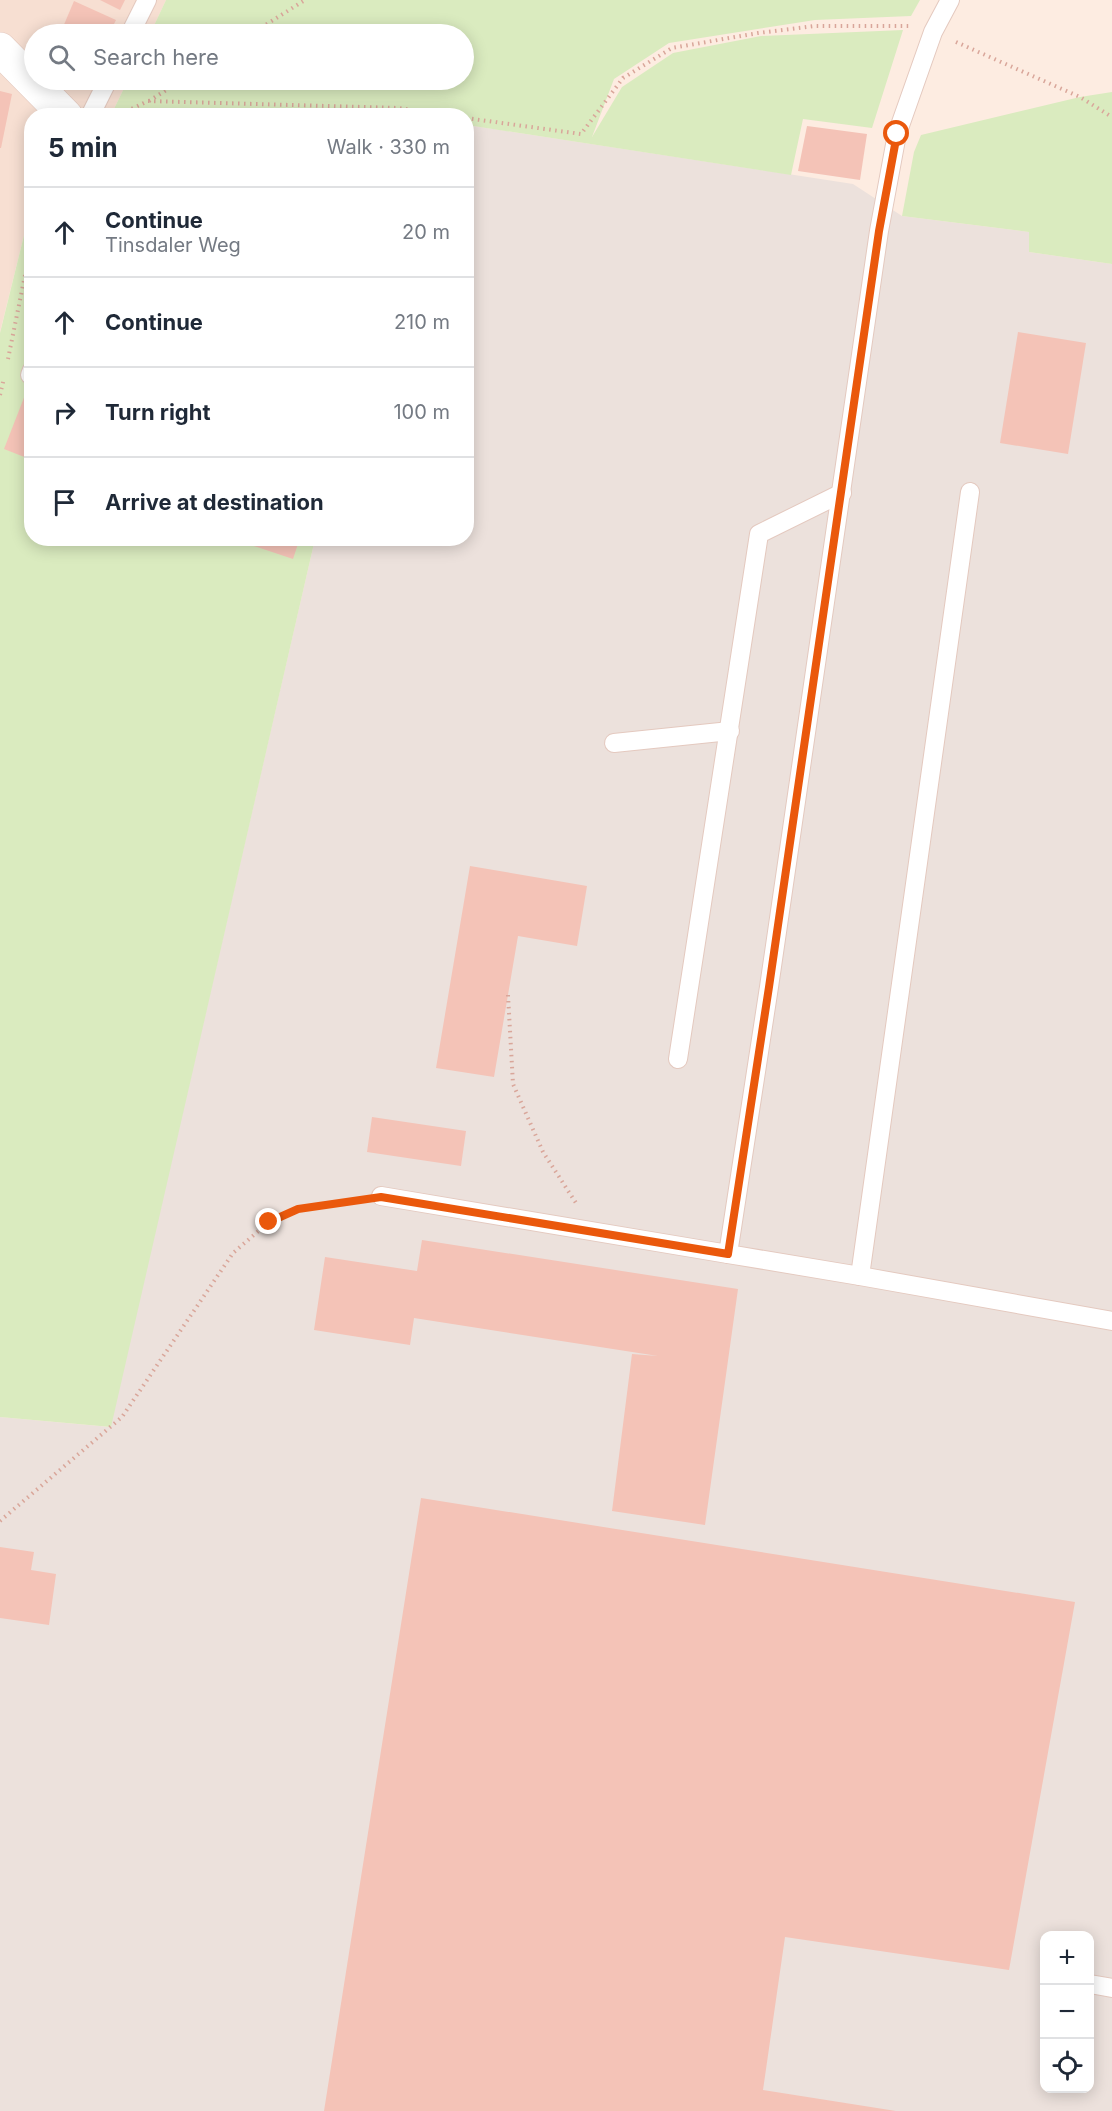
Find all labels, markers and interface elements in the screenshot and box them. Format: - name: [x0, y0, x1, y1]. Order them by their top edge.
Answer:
- search box: [24, 24, 474, 90]
- icon: search: [45, 41, 78, 74]
- text: Search here: [93, 44, 219, 70]
- route start: [883, 120, 909, 146]
- text: 5 min: [48, 132, 118, 163]
- text: Walk · 330 m: [327, 135, 450, 159]
- text: Continue: [105, 207, 203, 233]
- icon: ahead: [48, 216, 81, 249]
- text: 20 m: [402, 220, 450, 244]
- text: Tinsdaler Weg: [105, 233, 241, 257]
- icon: ahead: [48, 306, 81, 339]
- text: Continue: [105, 309, 203, 335]
- text: 210 m: [394, 310, 450, 334]
- icon: right: [48, 396, 81, 429]
- text: Turn right: [105, 399, 211, 425]
- text: 100 m: [393, 400, 450, 424]
- icon: arrive: [48, 486, 81, 519]
- text: Arrive at destination: [105, 489, 324, 515]
- route end: [255, 1208, 281, 1234]
- map controls: [1040, 1931, 1094, 2093]
- button: +: [1040, 1931, 1094, 1985]
- button: −: [1040, 1985, 1094, 2039]
- button: locate: [1040, 2039, 1094, 2093]

